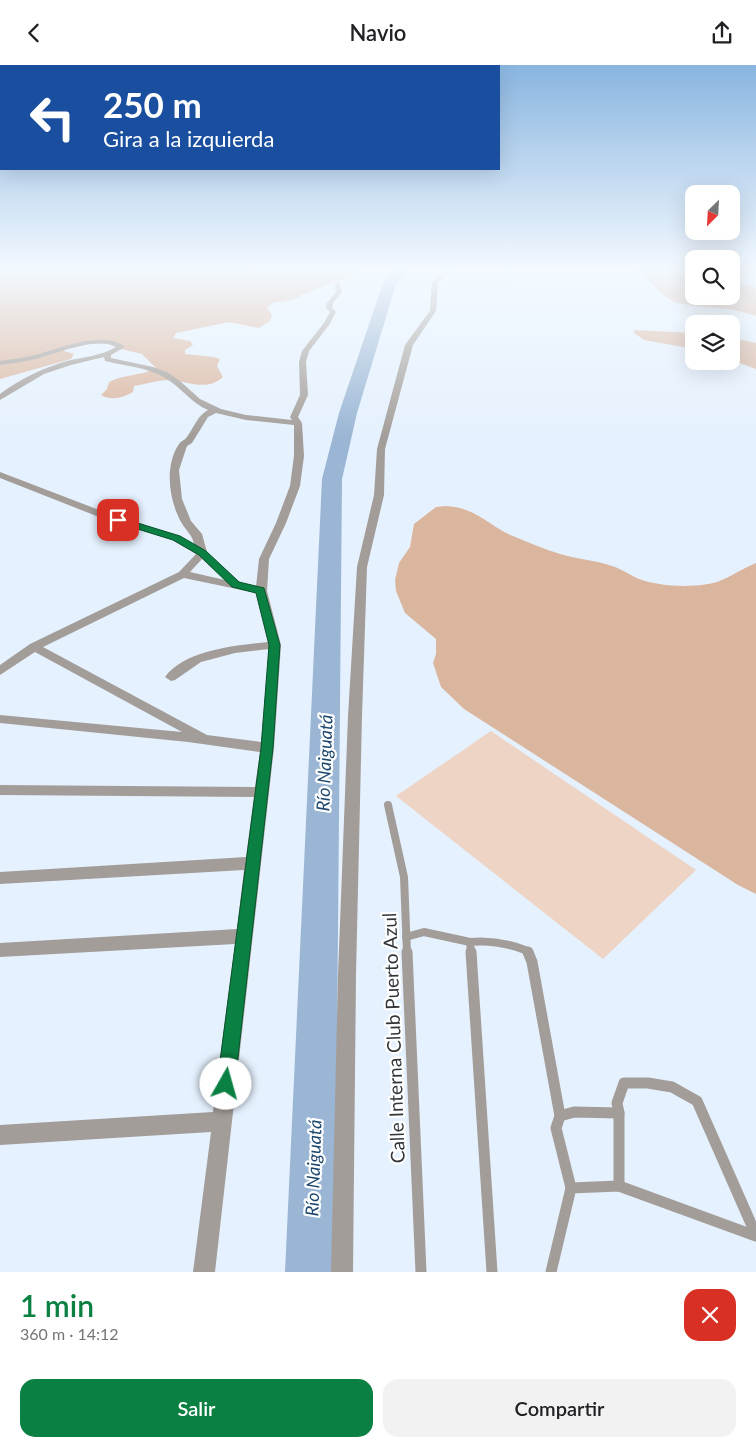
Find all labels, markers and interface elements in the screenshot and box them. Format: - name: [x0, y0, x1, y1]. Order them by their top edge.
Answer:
- icon: back: [20, 19, 48, 47]
- text: Navio: [350, 19, 406, 46]
- icon: share: [708, 19, 736, 47]
- text: 250 m: [103, 83, 202, 125]
- icon: left: [20, 85, 85, 150]
- text: Gira a la izquierda: [103, 125, 274, 152]
- north arrow: [685, 185, 740, 240]
- map controls: [685, 185, 740, 370]
- button: search: [685, 250, 740, 305]
- button: layers: [685, 315, 740, 370]
- pin: [97, 499, 139, 541]
- icon: arrive: [104, 506, 132, 534]
- water label: Río Naiguatá: [311, 713, 337, 812]
- street label: Calle Interna Club Puerto Azul: [377, 912, 409, 1164]
- position arrow: [199, 1057, 251, 1109]
- water label: Río Naiguatá: [300, 1118, 326, 1217]
- text: 1 min: [20, 1287, 94, 1323]
- button: close: [684, 1289, 736, 1341]
- text: 360 m · 14:12: [20, 1324, 119, 1343]
- button: Salir: [20, 1379, 373, 1437]
- button: Compartir: [383, 1379, 736, 1437]

